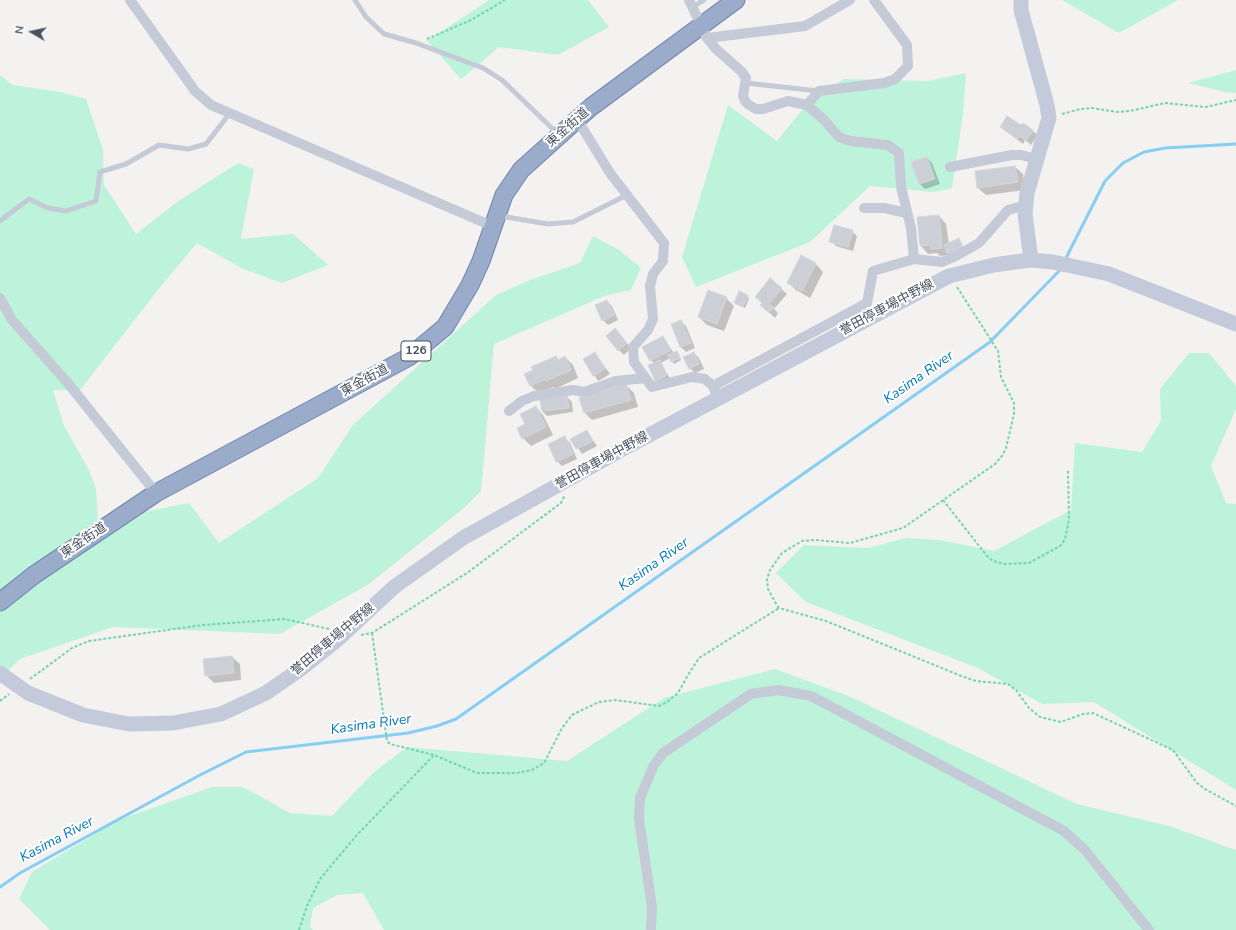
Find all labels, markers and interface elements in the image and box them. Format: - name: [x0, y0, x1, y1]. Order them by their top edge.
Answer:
- north arrow: [12, 12, 52, 52]
- text: N: [12, 25, 28, 35]
- street label: 東金街道: [543, 105, 593, 151]
- street label: 誉田停車場中野線: [837, 277, 937, 339]
- road number: 126: [401, 341, 431, 361]
- water label: Kasima River: [881, 348, 957, 408]
- street label: 東金街道: [338, 362, 392, 400]
- street label: 誉田停車場中野線: [553, 429, 651, 493]
- street label: 東金街道: [58, 520, 110, 562]
- water label: Kasima River: [616, 535, 692, 595]
- street label: 誉田停車場中野線: [288, 601, 378, 679]
- water label: Kasima River: [330, 711, 412, 739]
- water label: Kasima River: [17, 813, 97, 867]

